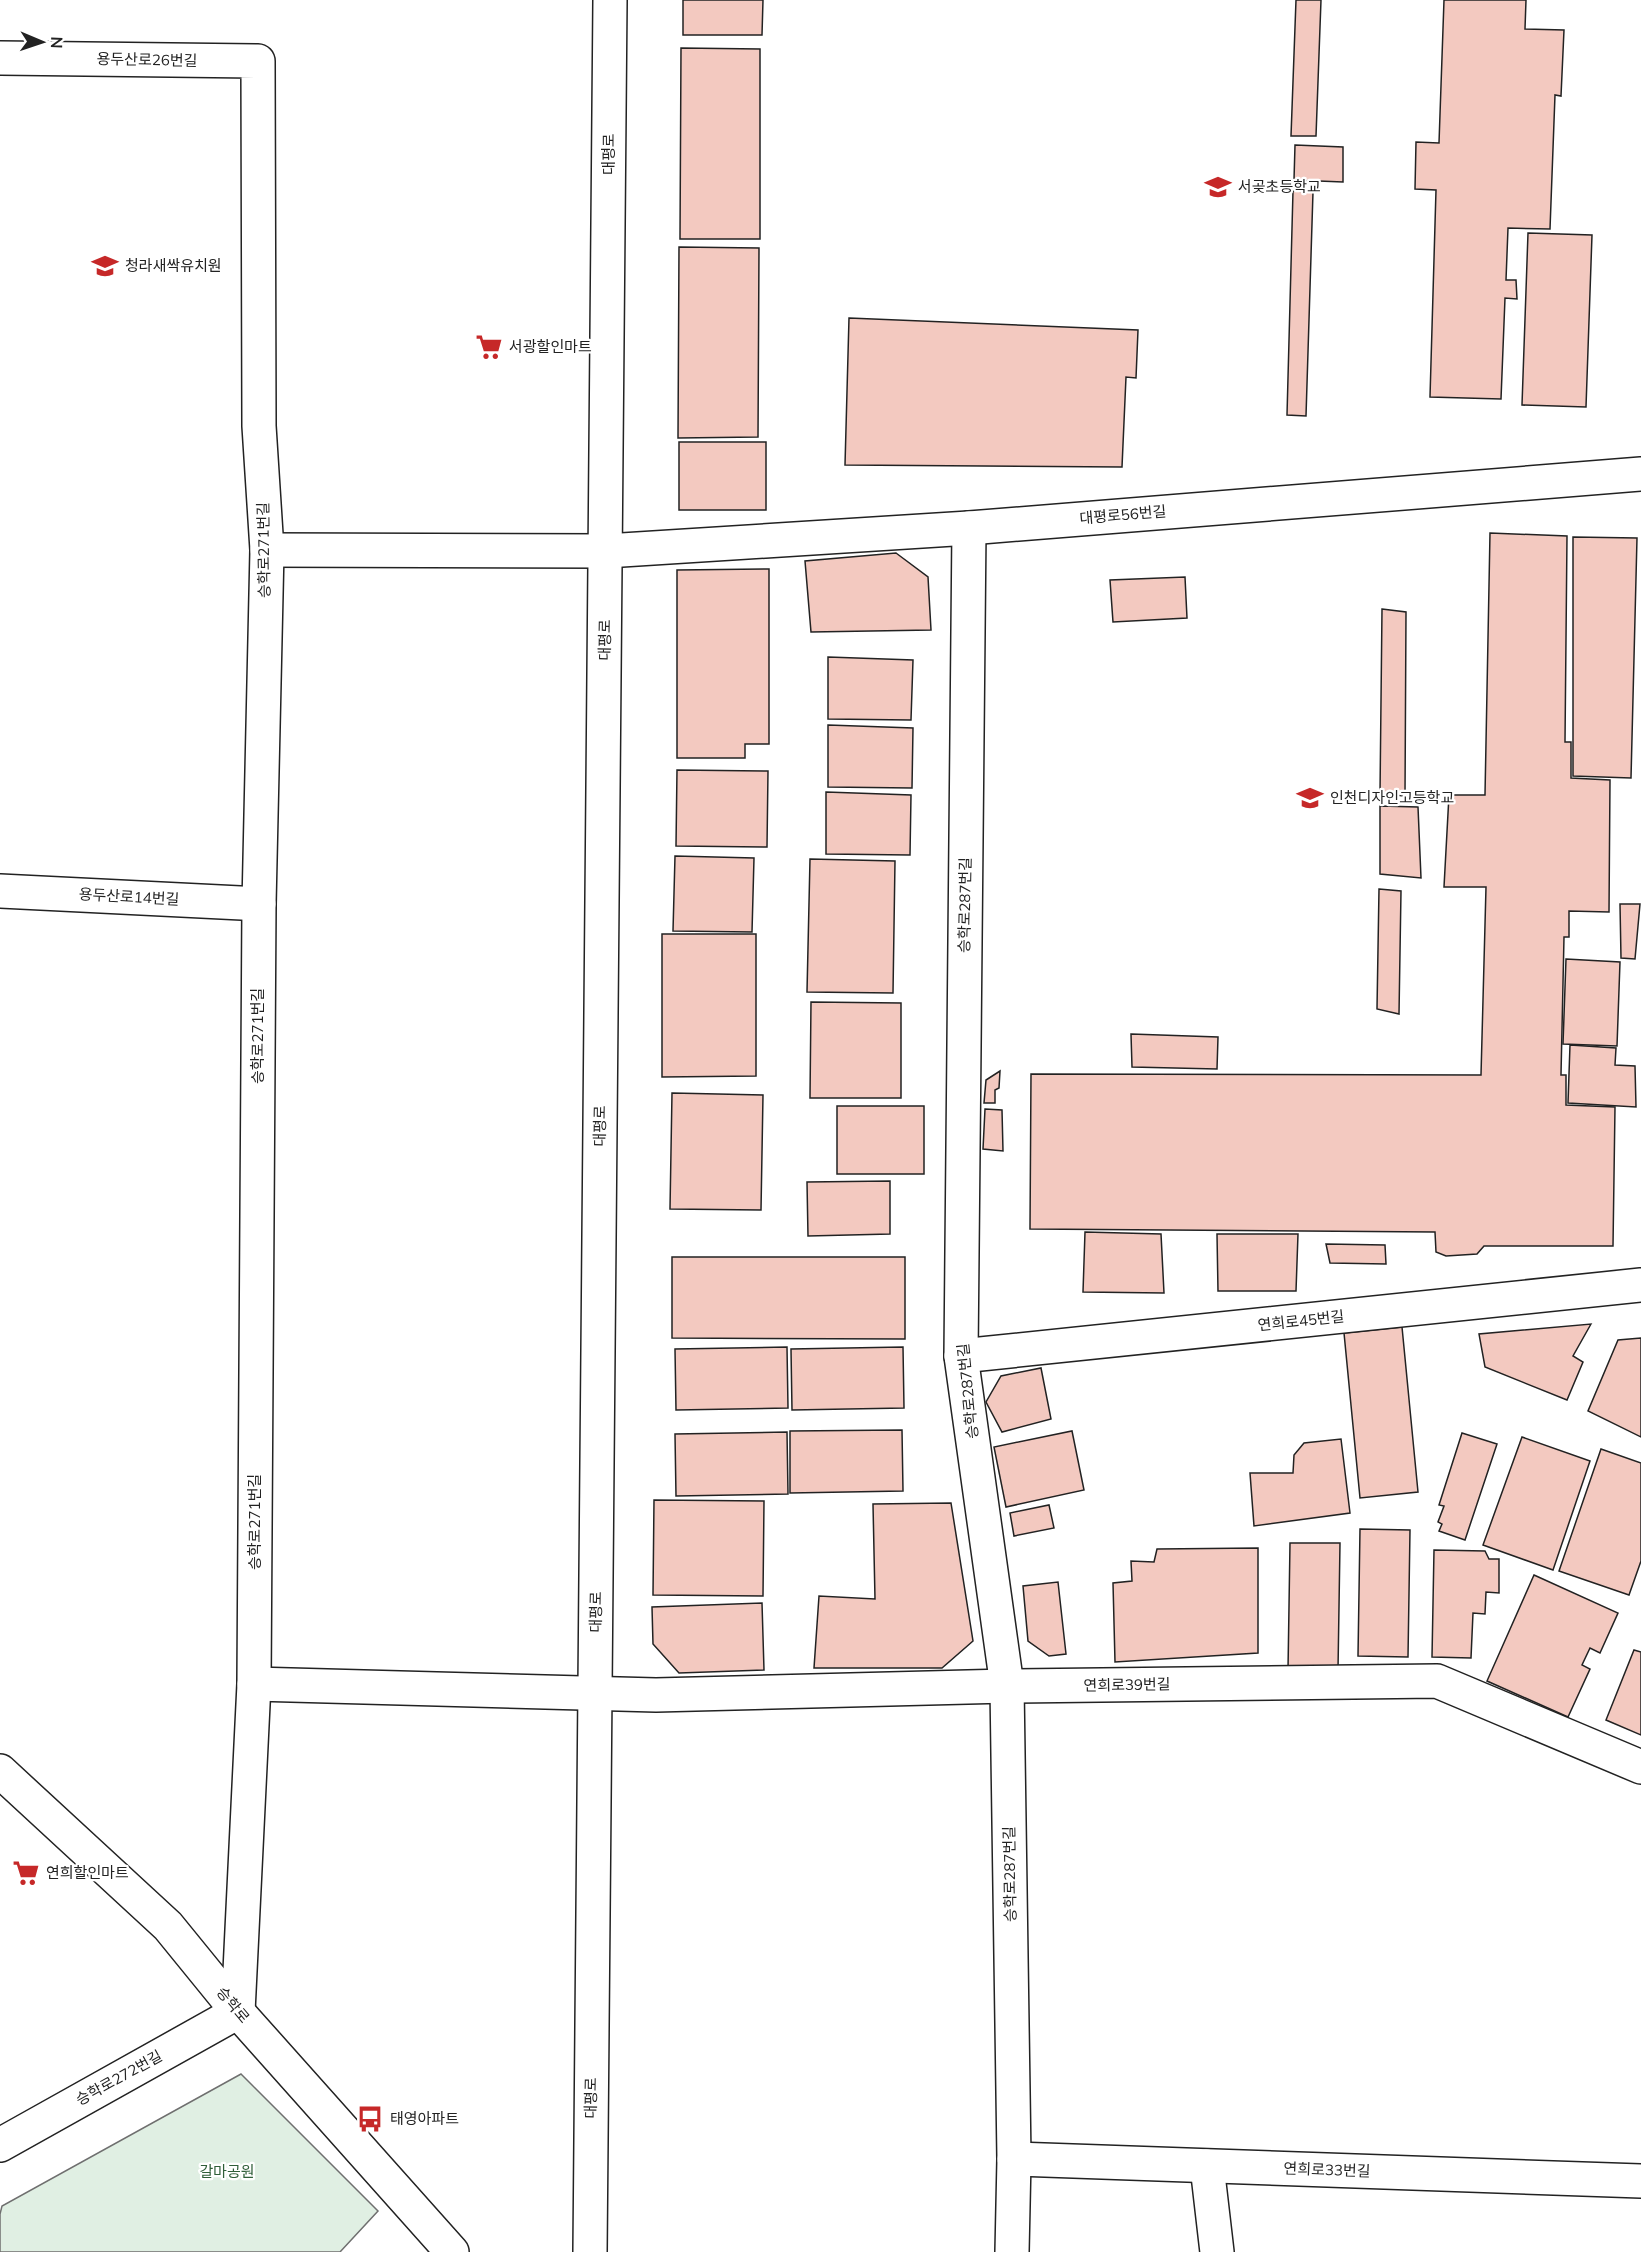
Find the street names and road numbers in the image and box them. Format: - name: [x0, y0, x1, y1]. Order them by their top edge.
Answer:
- street label: 용두산로26번길: [96, 49, 198, 70]
- street label: 대평로: [599, 133, 618, 175]
- street label: 대평로56번길: [1079, 501, 1167, 528]
- street label: 승학로271번길: [253, 502, 274, 598]
- street label: 대평로: [595, 619, 614, 661]
- street label: 승학로287번길: [954, 857, 975, 953]
- street label: 용두산로14번길: [78, 884, 180, 909]
- street label: 승학로271번길: [248, 988, 267, 1084]
- street label: 대평로: [590, 1105, 609, 1147]
- street label: 연희로45번길: [1257, 1307, 1345, 1334]
- street label: 승학로287번길: [953, 1342, 982, 1440]
- street label: 승학로271번길: [245, 1474, 264, 1570]
- street label: 대평로: [586, 1591, 605, 1633]
- street label: 연희로39번길: [1083, 1674, 1171, 1695]
- street label: 승학로287번길: [999, 1826, 1020, 1922]
- street label: 승학로: [213, 1983, 254, 2027]
- street label: 승학로272번길: [72, 2046, 165, 2109]
- street label: 대평로: [581, 2077, 600, 2119]
- street label: 연희로33번길: [1283, 2158, 1371, 2181]

